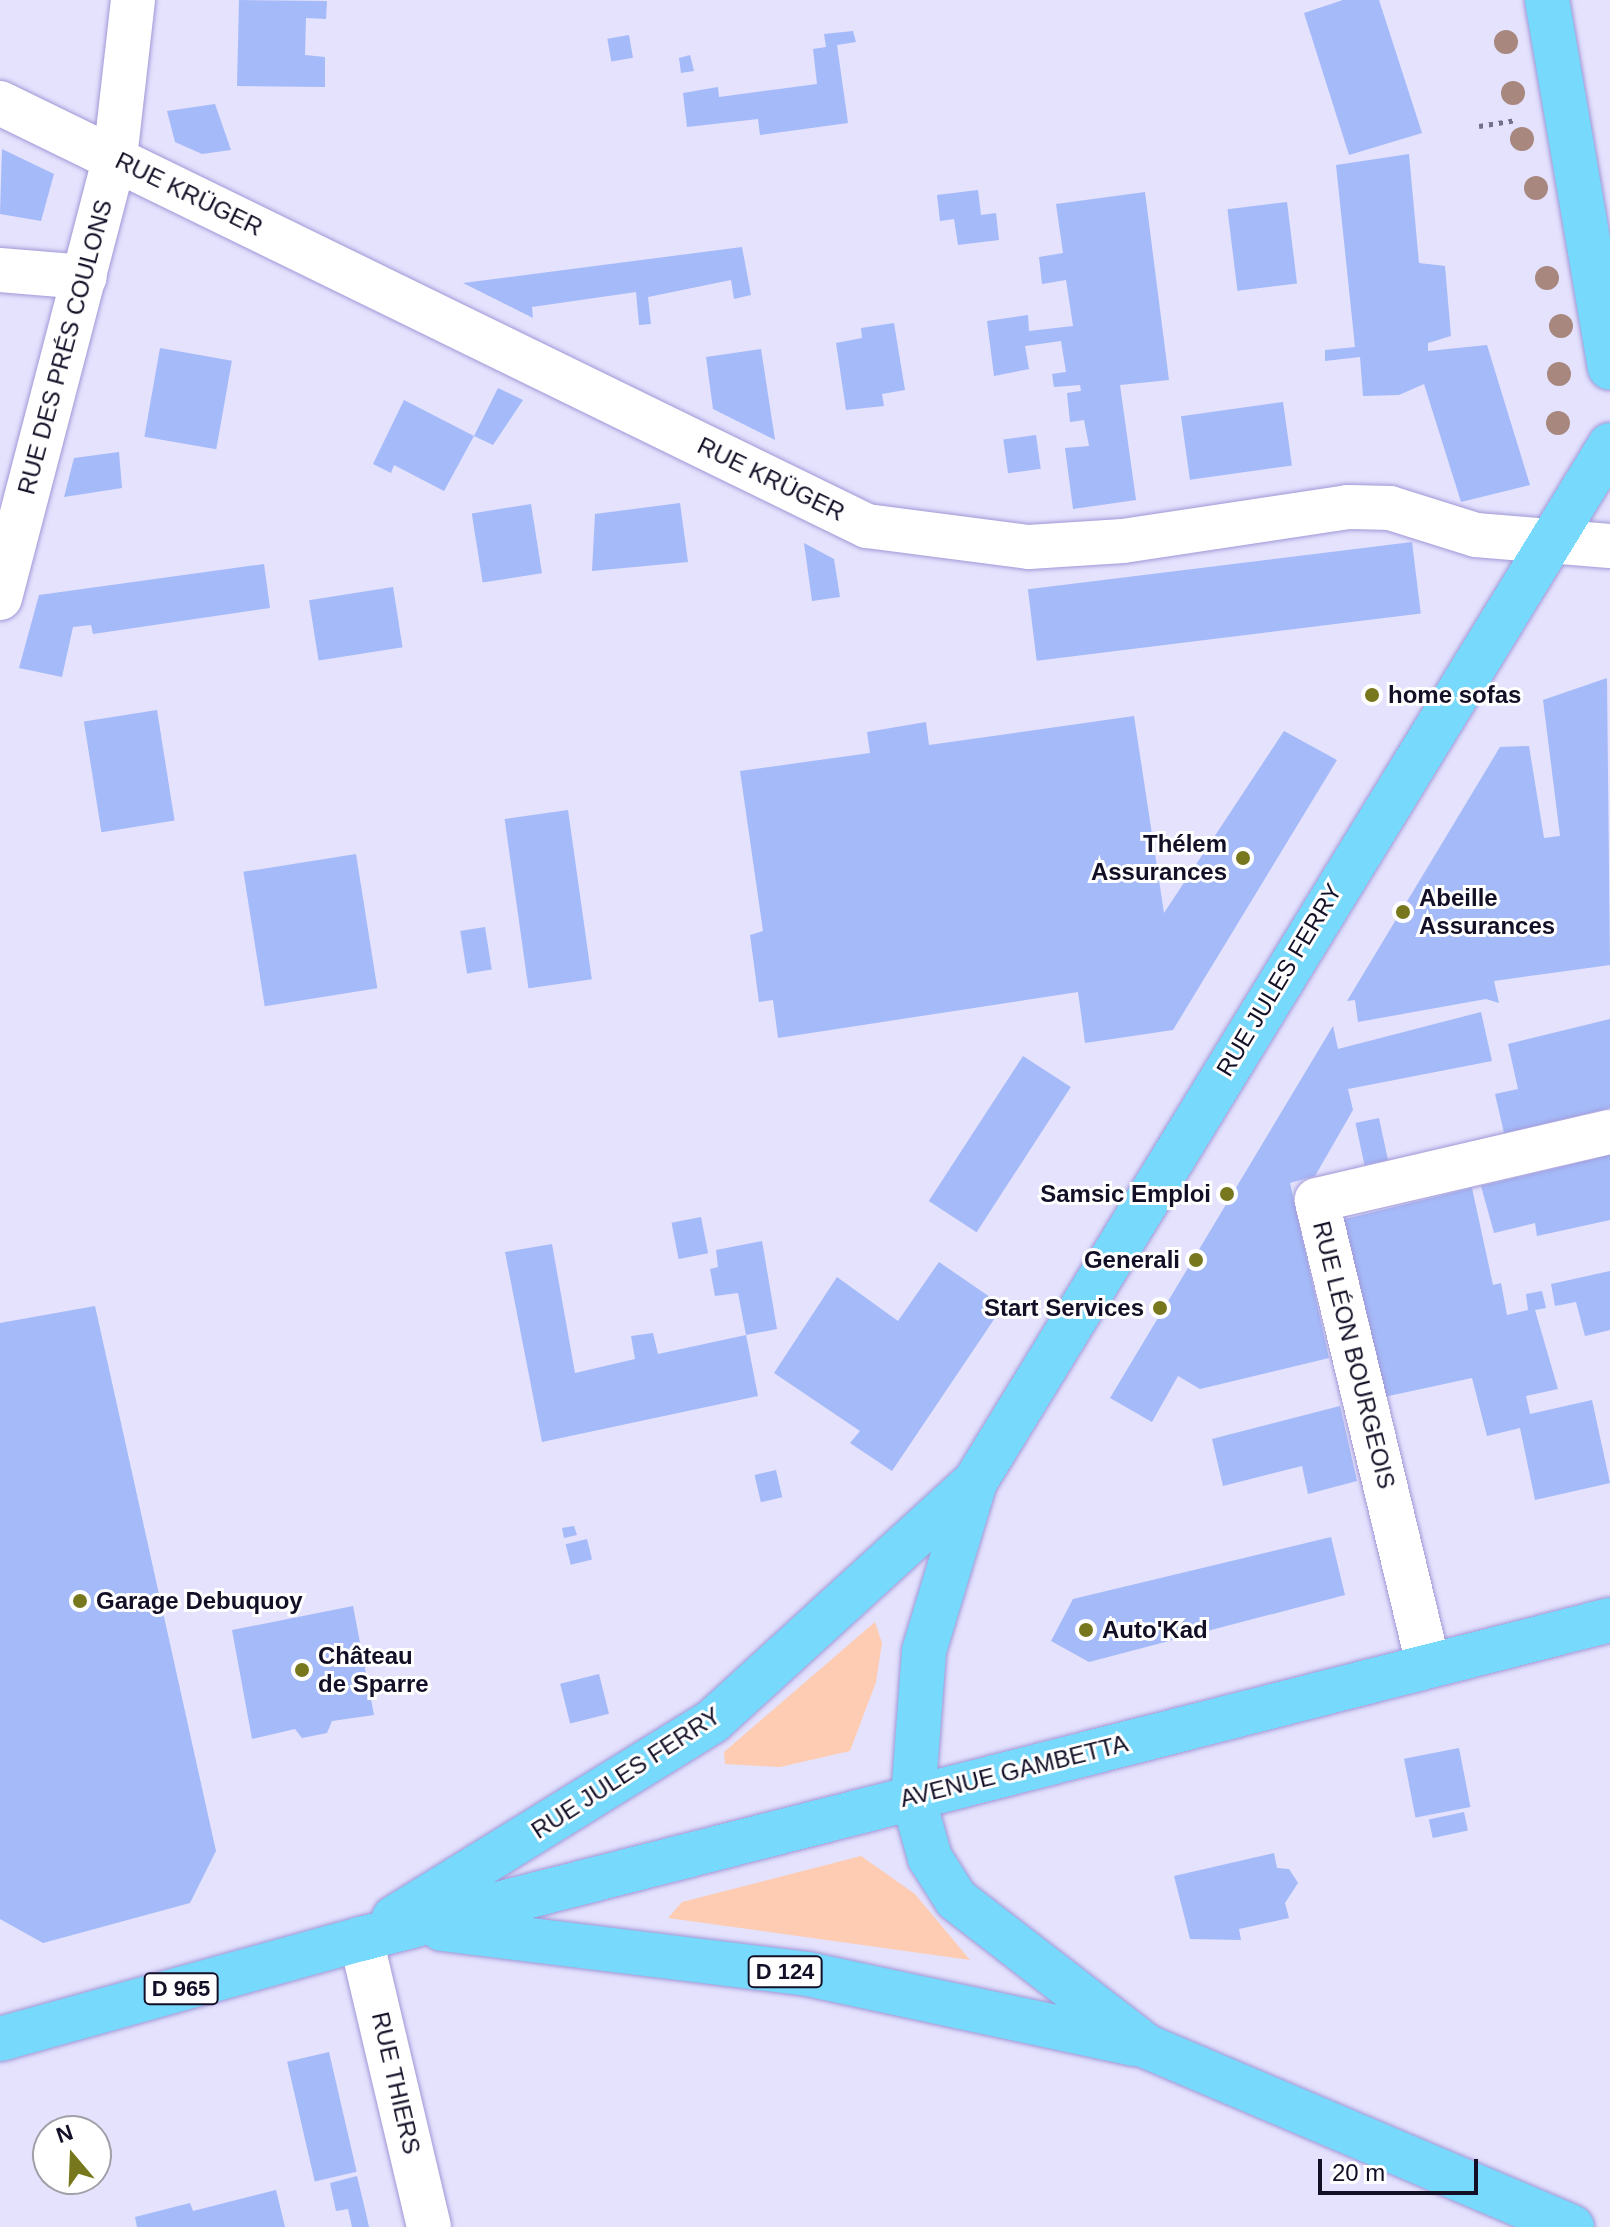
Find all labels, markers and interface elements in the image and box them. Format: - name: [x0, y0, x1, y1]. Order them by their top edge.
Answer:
- street label: RUE KRÜGER: [111, 146, 267, 242]
- street label: RUE DES PRÉS COULONS: [12, 196, 118, 498]
- street label: RUE KRÜGER: [693, 431, 849, 527]
- place label: home sofas: [1388, 681, 1521, 709]
- marker: home sofas: [1363, 686, 1381, 704]
- place label: Thélem Assurances: [1091, 830, 1227, 886]
- marker: Thélem Assurances: [1234, 849, 1252, 867]
- street label: RUE JULES FERRY: [1210, 878, 1348, 1082]
- place label: Abeille Assurances: [1419, 884, 1555, 940]
- marker: Abeille Assurances: [1394, 903, 1412, 921]
- place label: Samsic Emploi: [1040, 1180, 1211, 1208]
- marker: Samsic Emploi: [1218, 1185, 1236, 1203]
- street label: RUE LÉON BOURGEOIS: [1307, 1218, 1401, 1492]
- place label: Generali: [1084, 1246, 1180, 1274]
- marker: Generali: [1187, 1251, 1205, 1269]
- place label: Start Services: [984, 1294, 1144, 1322]
- marker: Start Services: [1151, 1299, 1169, 1317]
- place label: Garage Debuquoy: [96, 1587, 303, 1615]
- marker: Garage Debuquoy: [71, 1592, 89, 1610]
- place label: Auto'Kad: [1102, 1616, 1208, 1644]
- marker: Auto'Kad: [1077, 1621, 1095, 1639]
- place label: Château de Sparre: [318, 1642, 429, 1698]
- marker: Château de Sparre: [293, 1661, 311, 1679]
- street label: RUE JULES FERRY: [526, 1701, 726, 1845]
- street label: AVENUE GAMBETTA: [897, 1729, 1131, 1813]
- road number: D 124: [747, 1954, 823, 1990]
- road number: D 965: [143, 1971, 219, 2007]
- street label: RUE THIERS: [366, 2009, 426, 2157]
- north arrow: [32, 2115, 112, 2195]
- text: N: [53, 2119, 76, 2148]
- scale bar: [1322, 2143, 1482, 2193]
- text: 20 m: [1332, 2159, 1385, 2186]

